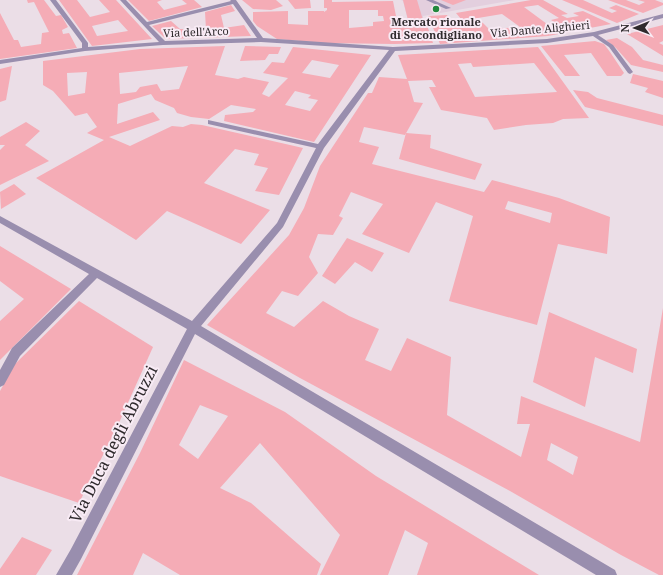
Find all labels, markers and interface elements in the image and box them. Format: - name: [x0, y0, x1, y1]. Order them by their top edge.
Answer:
- marker: Mercato rionale di Secondigliano: [431, 4, 441, 14]
- north arrow: [615, 8, 655, 48]
- place label: Mercato rionale di Secondigliano: [390, 14, 482, 42]
- street label: Via Dante Alighieri: [490, 17, 591, 40]
- street label: Via dell'Arco: [163, 23, 229, 40]
- text: N: [617, 23, 632, 33]
- street label: Via Duca degli Abruzzi: [64, 362, 162, 526]

